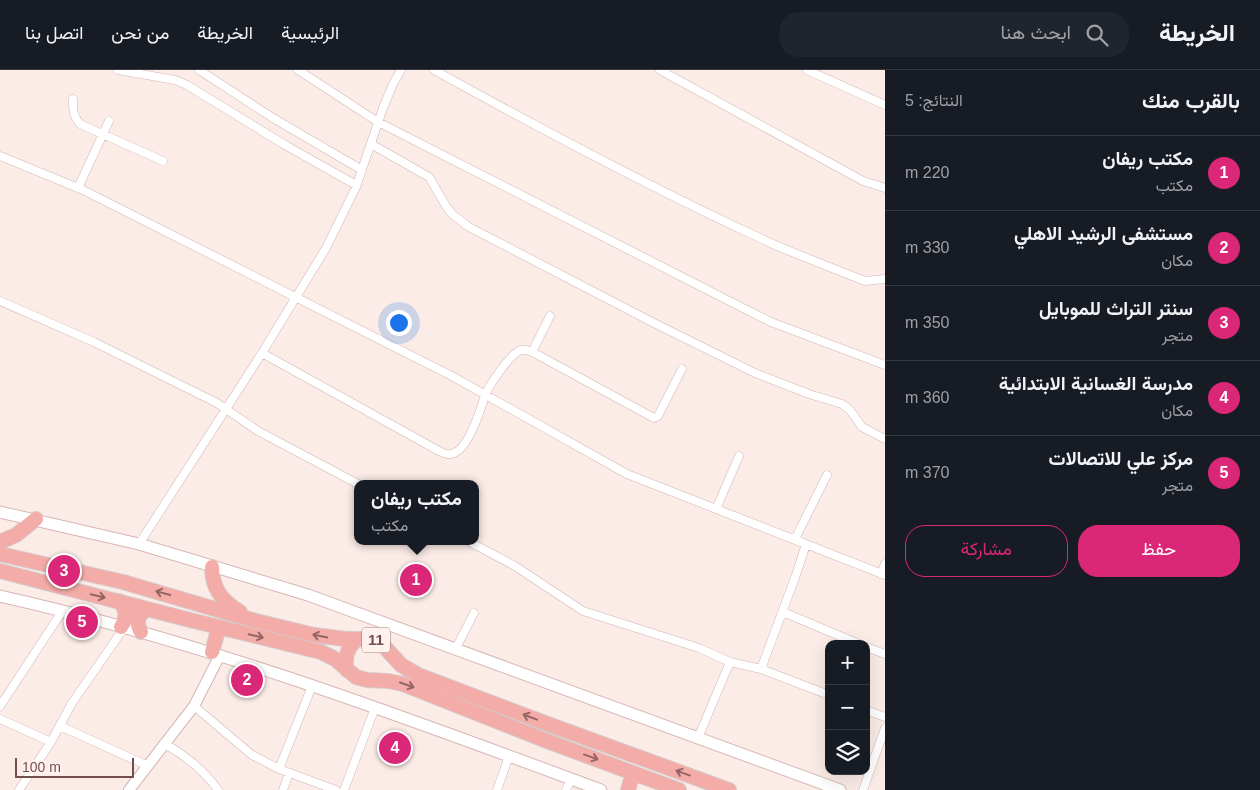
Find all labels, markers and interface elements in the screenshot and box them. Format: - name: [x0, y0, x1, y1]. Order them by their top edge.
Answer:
- search box: [779, 12, 1129, 57]
- text: الخريطة: [1159, 19, 1235, 46]
- icon: search: [1083, 21, 1111, 49]
- text: ابحث هنا: [1001, 22, 1071, 43]
- text: اتصل بنا: [25, 23, 83, 43]
- text: من نحن: [111, 23, 169, 43]
- text: الخريطة: [197, 23, 253, 43]
- text: الرئيسية: [281, 23, 339, 43]
- text: بالقرب منك: [1142, 89, 1240, 112]
- text: النتائج: 5: [905, 92, 963, 109]
- text: مكتب ريفان: [1102, 148, 1193, 169]
- text: 220 m: [905, 164, 949, 181]
- text: 1: [1220, 164, 1228, 181]
- text: مكتب: [1156, 177, 1193, 194]
- text: مستشفى الرشيد الاهلي: [1014, 223, 1193, 244]
- text: 330 m: [905, 239, 949, 256]
- text: 2: [1220, 239, 1228, 256]
- text: مكان: [1161, 252, 1193, 269]
- text: سنتر التراث للموبايل: [1039, 298, 1193, 319]
- your location: [386, 310, 412, 336]
- text: 350 m: [905, 314, 949, 331]
- text: 3: [1220, 314, 1228, 331]
- text: متجر: [1162, 327, 1193, 344]
- text: مدرسة الغسانية الابتدائية: [999, 373, 1193, 394]
- text: 360 m: [905, 389, 949, 406]
- text: 4: [1220, 389, 1228, 406]
- text: مكان: [1161, 402, 1193, 419]
- text: مركز علي للاتصالات: [1048, 448, 1193, 469]
- text: 370 m: [905, 464, 949, 481]
- text: 5: [1220, 464, 1228, 481]
- text: متجر: [1162, 477, 1193, 494]
- popup: [354, 480, 479, 545]
- text: مكتب ريفان: [371, 488, 462, 509]
- text: مكتب: [371, 517, 408, 534]
- button: مشاركة: [905, 525, 1068, 577]
- button: حفظ: [1078, 525, 1240, 577]
- pin: 3: [48, 552, 80, 590]
- pin: 1: [400, 561, 432, 599]
- one-way arrow: [155, 588, 171, 598]
- one-way arrow: [90, 591, 106, 601]
- pin: 5: [66, 603, 98, 641]
- road number: 11: [362, 628, 390, 652]
- one-way arrow: [312, 631, 328, 640]
- one-way arrow: [247, 632, 263, 641]
- map controls: [825, 640, 870, 775]
- button: +: [825, 640, 870, 685]
- pin: 2: [231, 661, 263, 699]
- one-way arrow: [398, 681, 414, 690]
- button: −: [825, 685, 870, 730]
- one-way arrow: [523, 712, 538, 721]
- pin: 4: [379, 729, 411, 767]
- button: layers: [825, 730, 870, 775]
- one-way arrow: [582, 753, 598, 762]
- scale bar: [15, 755, 134, 778]
- text: 100 m: [22, 759, 61, 775]
- one-way arrow: [676, 768, 691, 777]

